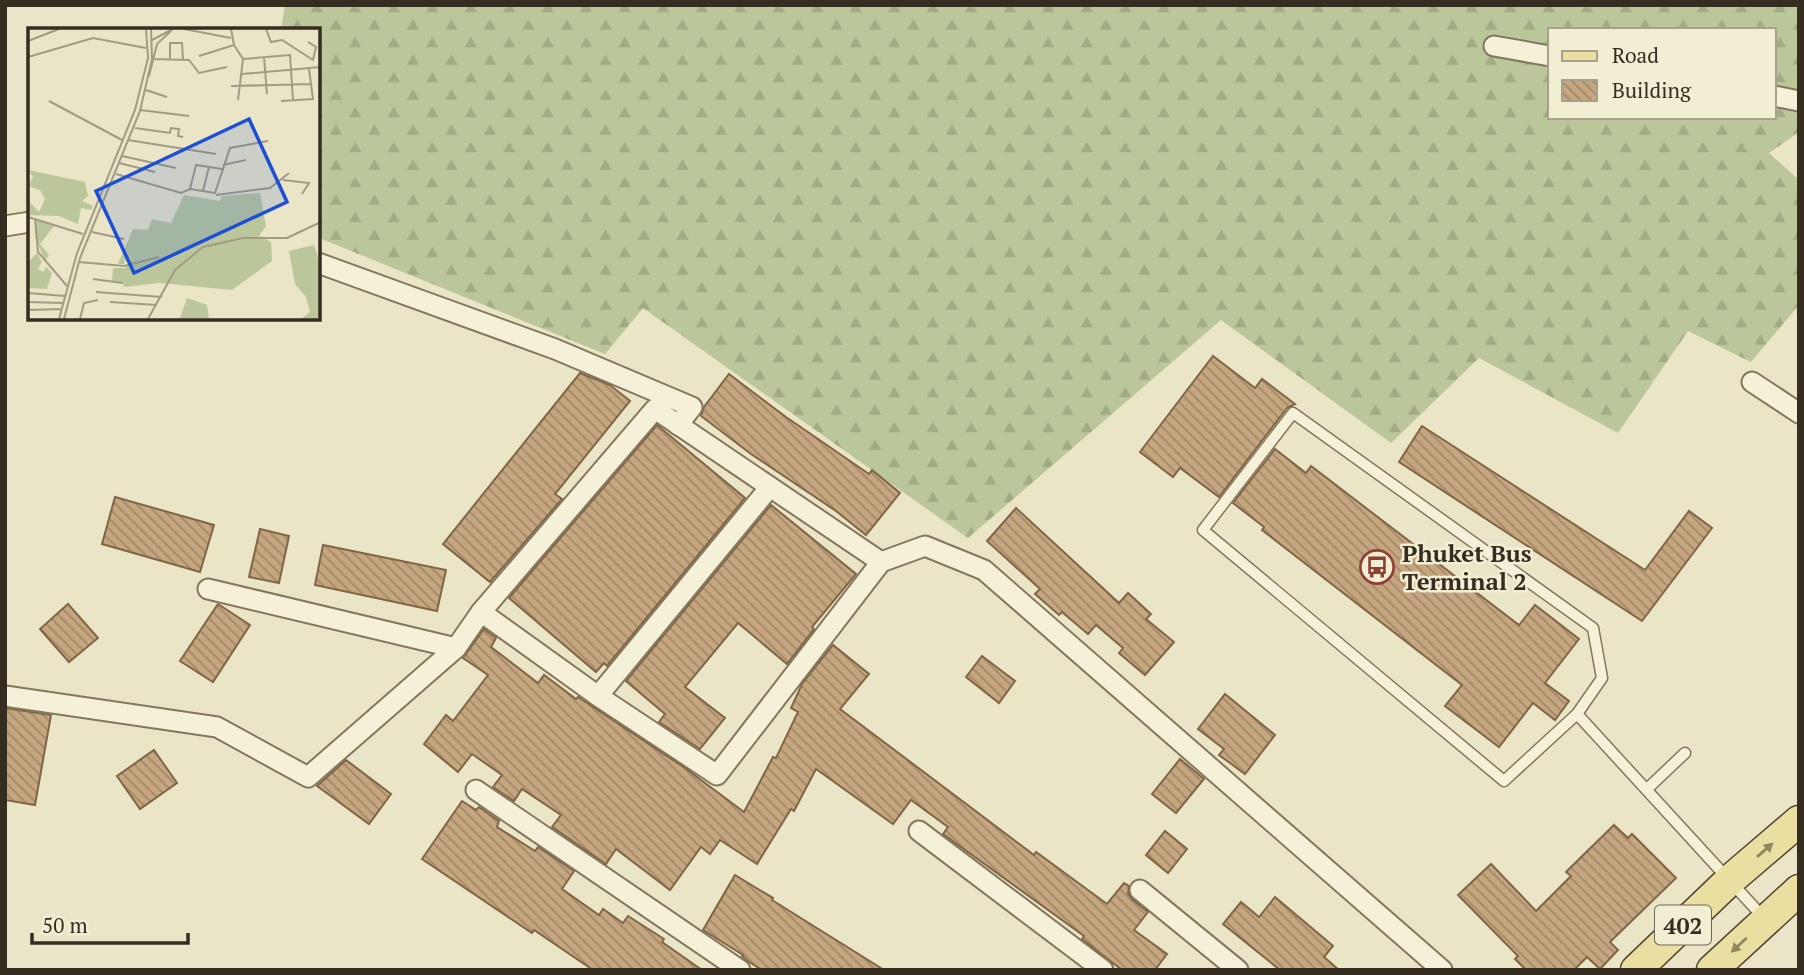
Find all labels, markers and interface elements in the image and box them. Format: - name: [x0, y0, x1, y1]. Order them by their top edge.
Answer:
- inset map: [28, 28, 320, 320]
- legend: [1548, 28, 1776, 119]
- text: Road: [1612, 41, 1659, 69]
- text: Building: [1612, 76, 1692, 104]
- place label: Phuket Bus Terminal 2: [1402, 537, 1532, 597]
- bus stop icon: Phuket Bus Terminal 2: [1358, 548, 1396, 586]
- one-way arrow: [1756, 843, 1773, 858]
- scale bar: [32, 902, 187, 946]
- road number: 402: [1655, 906, 1711, 944]
- text: 50 m: [42, 911, 88, 939]
- one-way arrow: [1731, 936, 1748, 952]

